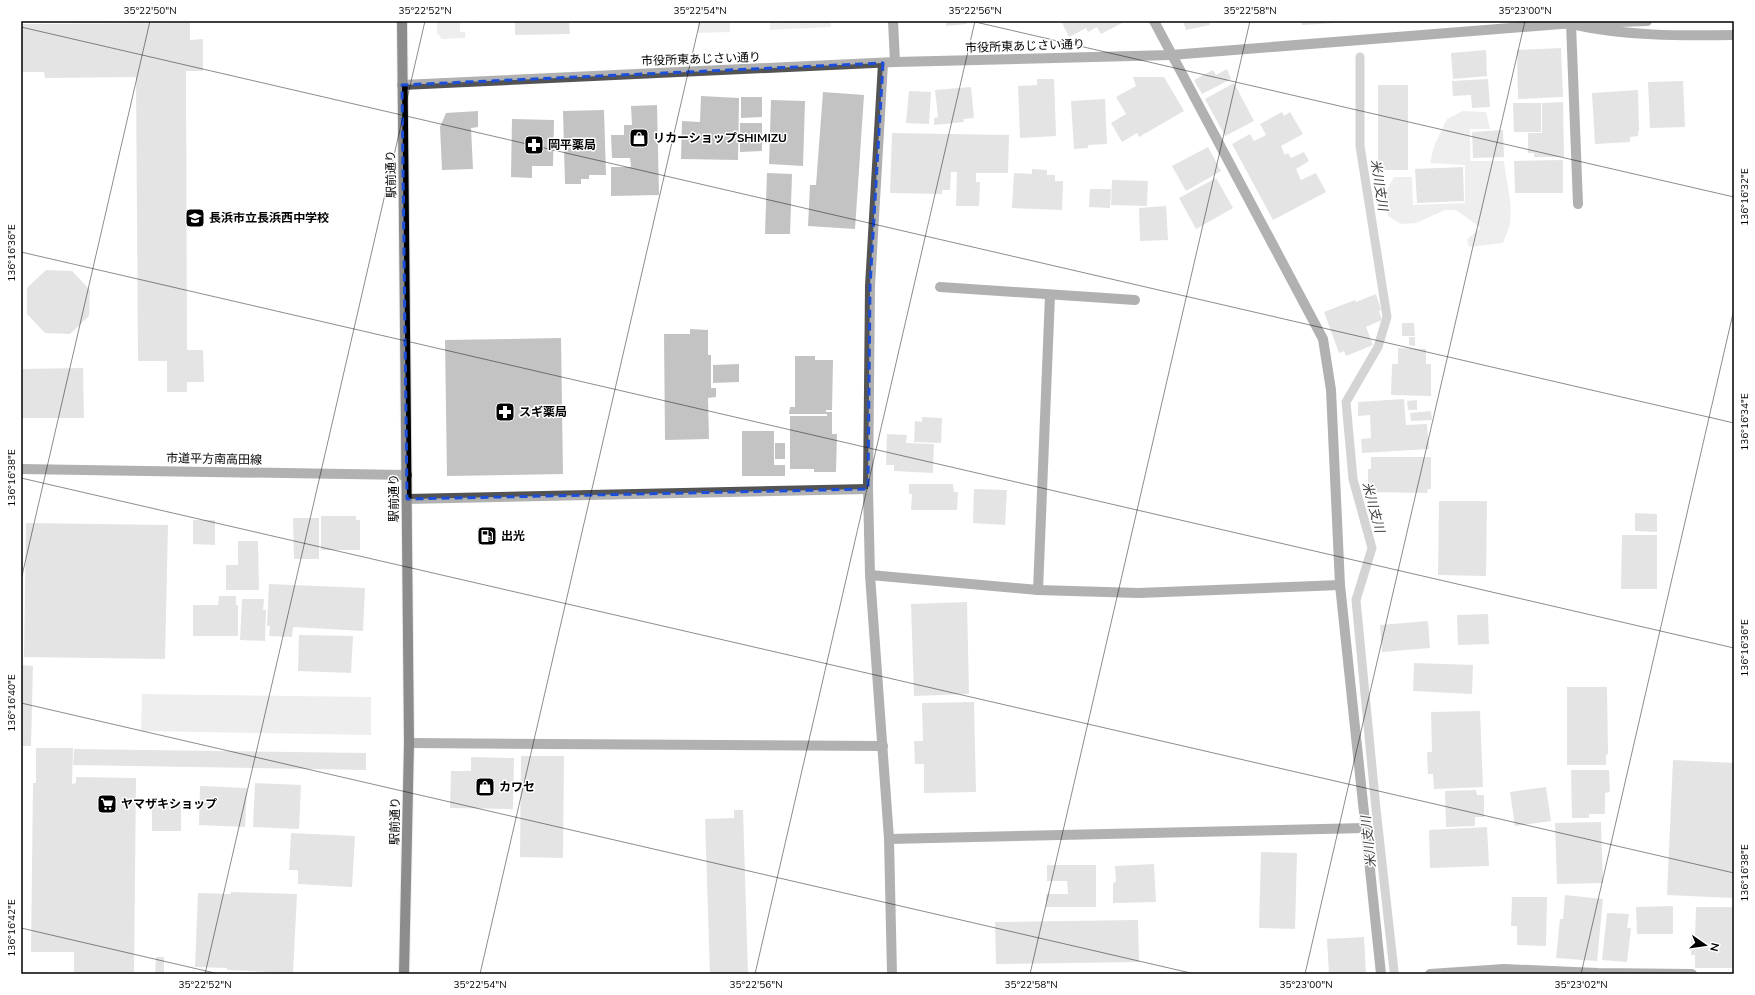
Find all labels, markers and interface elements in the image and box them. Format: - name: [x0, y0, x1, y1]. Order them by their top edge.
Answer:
- text: 35°22'50"N: [123, 4, 177, 18]
- text: 35°22'52"N: [398, 4, 452, 18]
- text: 35°22'54"N: [673, 4, 727, 18]
- text: 35°22'56"N: [948, 4, 1002, 18]
- text: 35°22'58"N: [1223, 4, 1277, 18]
- text: 35°23'00"N: [1498, 4, 1552, 18]
- street label: 市役所東あじさい通り: [965, 36, 1085, 56]
- street label: 市役所東あじさい通り: [641, 49, 761, 69]
- shop icon: リカーショップSHIMIZU: [628, 127, 650, 149]
- place label: リカーショップSHIMIZU: [653, 130, 787, 146]
- pharmacy icon: 岡平薬局: [523, 134, 545, 156]
- place label: 岡平薬局: [548, 137, 596, 153]
- street label: 駅前通り: [383, 150, 399, 198]
- water label: 米川支川: [1366, 158, 1392, 214]
- text: 136°16'32"E: [1738, 168, 1752, 226]
- school or university icon: 長浜市立長浜西中学校: [184, 207, 206, 229]
- place label: 長浜市立長浜西中学校: [209, 210, 329, 226]
- text: 136°16'36"E: [5, 224, 19, 282]
- text: 136°16'34"E: [1738, 393, 1752, 451]
- pharmacy icon: スギ薬局: [494, 401, 516, 423]
- place label: スギ薬局: [519, 404, 567, 420]
- text: 136°16'38"E: [5, 449, 19, 507]
- street label: 市道平方南高田線: [166, 450, 262, 468]
- street label: 駅前通り: [386, 474, 402, 522]
- water label: 米川支川: [1358, 480, 1389, 537]
- fuel station icon: 出光: [476, 525, 498, 547]
- place label: 出光: [501, 528, 525, 544]
- text: 136°16'36"E: [1738, 619, 1752, 677]
- text: 136°16'40"E: [5, 674, 19, 732]
- shop icon: カワセ: [474, 776, 496, 798]
- place label: カワセ: [499, 779, 535, 795]
- supermarket icon: ヤマザキショップ: [96, 793, 118, 815]
- place label: ヤマザキショップ: [121, 796, 217, 812]
- street label: 駅前通り: [387, 797, 403, 845]
- water label: 米川支川: [1357, 813, 1381, 869]
- text: 136°16'38"E: [1738, 844, 1752, 902]
- text: 136°16'42"E: [5, 899, 19, 957]
- north arrow: [1685, 925, 1725, 965]
- text: N: [1706, 941, 1722, 953]
- text: 35°22'52"N: [178, 978, 232, 992]
- text: 35°22'54"N: [453, 978, 507, 992]
- text: 35°22'56"N: [729, 978, 783, 992]
- text: 35°22'58"N: [1004, 978, 1058, 992]
- text: 35°23'00"N: [1279, 978, 1333, 992]
- text: 35°23'02"N: [1554, 978, 1608, 992]

